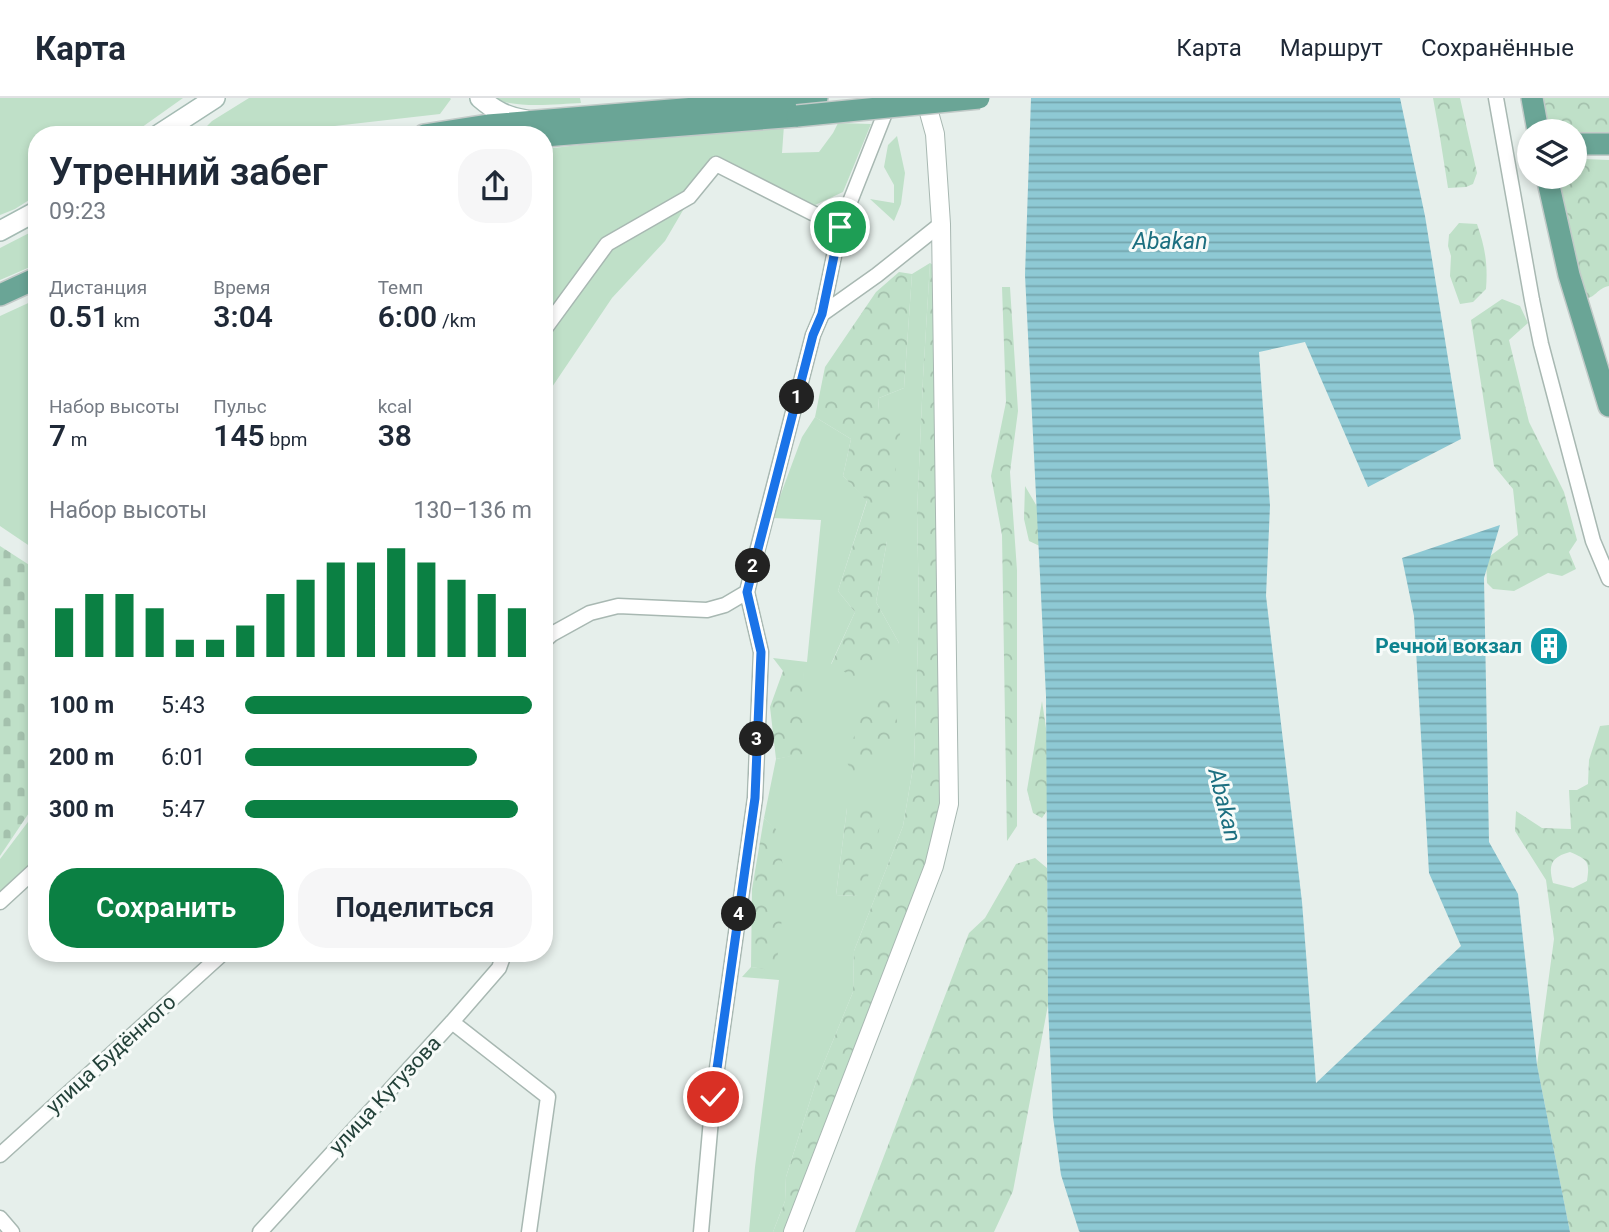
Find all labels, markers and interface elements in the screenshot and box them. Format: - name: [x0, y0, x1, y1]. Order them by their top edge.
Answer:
- text: Карта: [35, 29, 126, 68]
- text: Карта: [1176, 34, 1242, 62]
- text: Маршрут: [1280, 34, 1383, 62]
- text: Сохранённые: [1421, 34, 1574, 62]
- map controls: [1517, 119, 1587, 189]
- button: layers: [1517, 119, 1587, 189]
- button: share: [458, 149, 532, 223]
- text: Утренний забег: [49, 150, 328, 194]
- pin: [810, 197, 870, 257]
- text: 09:23: [49, 198, 106, 225]
- icon: arrive: [821, 208, 859, 246]
- water label: Abakan: [1132, 228, 1208, 255]
- text: Дистанция: [49, 276, 147, 299]
- text: Время: [213, 276, 270, 299]
- text: Темп: [378, 276, 423, 299]
- text: 0.51: [49, 299, 109, 334]
- text: 3:04: [213, 299, 273, 334]
- text: 6:00: [378, 299, 437, 334]
- text: km: [109, 309, 140, 332]
- text: /km: [437, 309, 476, 332]
- pin: 1: [780, 380, 814, 414]
- text: 1: [791, 385, 802, 408]
- text: Набор высоты: [49, 395, 180, 418]
- text: Пульс: [213, 395, 267, 418]
- text: kcal: [378, 395, 412, 418]
- text: 7: [49, 418, 66, 453]
- text: 145: [213, 418, 265, 453]
- text: 38: [378, 418, 412, 453]
- text: m: [66, 428, 88, 451]
- text: bpm: [265, 428, 307, 451]
- text: Набор высоты: [49, 497, 207, 524]
- text: 130–136 m: [413, 497, 532, 524]
- pin: 2: [736, 548, 770, 584]
- text: 2: [747, 554, 758, 577]
- building icon: Речной вокзал: [1528, 625, 1570, 667]
- place label: Речной вокзал: [1375, 634, 1522, 658]
- text: 100 m: [49, 692, 114, 719]
- text: 5:43: [161, 692, 205, 719]
- pin: 3: [740, 722, 774, 756]
- text: 3: [751, 727, 762, 750]
- text: 200 m: [49, 744, 114, 771]
- text: 6:01: [161, 744, 205, 771]
- water label: Abakan: [1202, 764, 1247, 845]
- text: 300 m: [49, 796, 114, 823]
- text: 5:47: [161, 796, 205, 823]
- button: Сохранить: [49, 868, 284, 948]
- button: Поделиться: [298, 868, 532, 948]
- pin: 4: [722, 896, 756, 932]
- text: 4: [733, 902, 744, 925]
- street label: улица Будённого: [41, 990, 181, 1118]
- street label: улица Кутузова: [324, 1031, 446, 1159]
- pin: [683, 1067, 743, 1127]
- icon: check: [694, 1078, 732, 1116]

